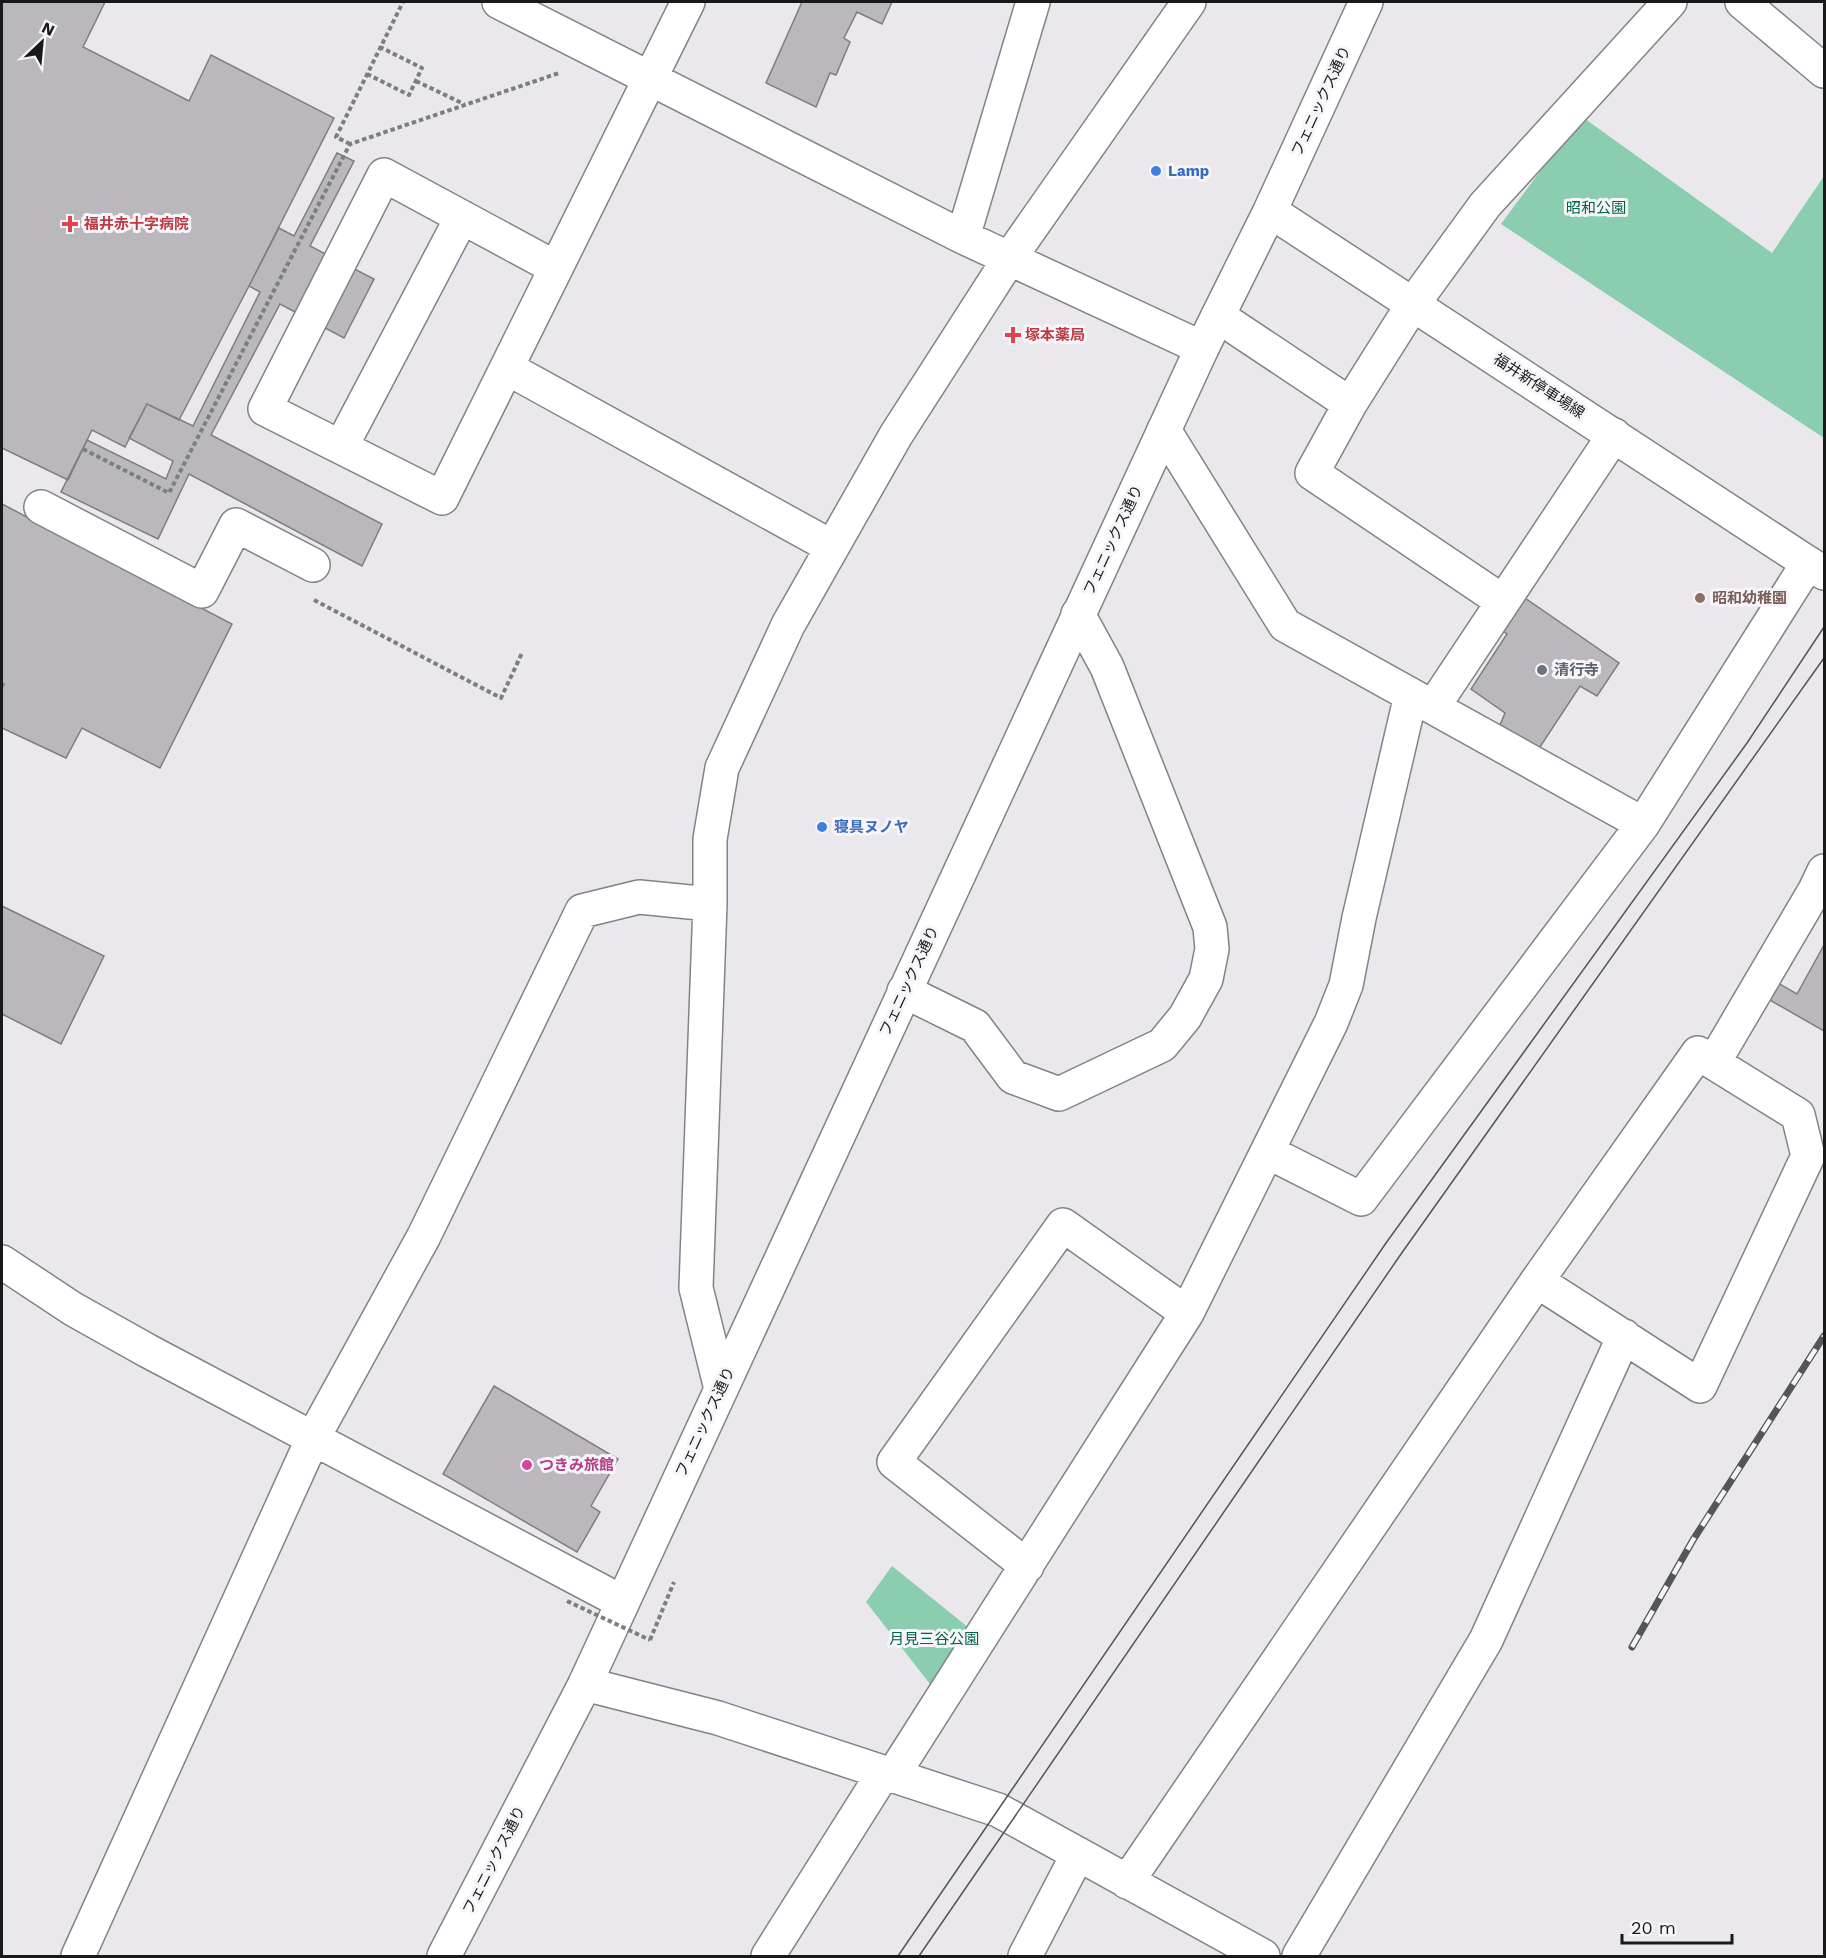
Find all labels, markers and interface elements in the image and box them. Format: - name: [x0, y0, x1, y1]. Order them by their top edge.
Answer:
- north arrow: [12, 12, 72, 72]
- text: N: [39, 18, 58, 40]
- street label: フェニックス通り: [1288, 43, 1354, 159]
- place label: Lamp: [1168, 162, 1209, 180]
- marker: Lamp: [1149, 164, 1163, 178]
- park label: 昭和公園: [1566, 199, 1626, 217]
- marker: 福井赤十字病院: [61, 215, 79, 233]
- place label: 福井赤十字病院: [83, 215, 189, 233]
- place label: 塚本薬局: [1025, 326, 1085, 344]
- marker: 塚本薬局: [1006, 328, 1020, 342]
- street label: 福井新停車場線: [1490, 350, 1588, 422]
- street label: フェニックス通り: [1080, 482, 1146, 598]
- place label: 昭和幼稚園: [1712, 589, 1787, 607]
- marker: 昭和幼稚園: [1693, 591, 1707, 605]
- place label: 清行寺: [1554, 661, 1599, 679]
- marker: 清行寺: [1535, 663, 1549, 677]
- place label: 寝具ヌノヤ: [834, 818, 909, 836]
- marker: 寝具ヌノヤ: [815, 820, 829, 834]
- street label: フェニックス通り: [876, 923, 942, 1039]
- street label: フェニックス通り: [672, 1364, 738, 1480]
- place label: つきみ旅館: [539, 1456, 614, 1474]
- marker: つきみ旅館: [520, 1458, 534, 1472]
- park label: 月見三谷公園: [889, 1630, 979, 1648]
- street label: フェニックス通り: [459, 1803, 529, 1917]
- scale bar: [1622, 1907, 1732, 1945]
- text: 20 m: [1631, 1917, 1676, 1938]

